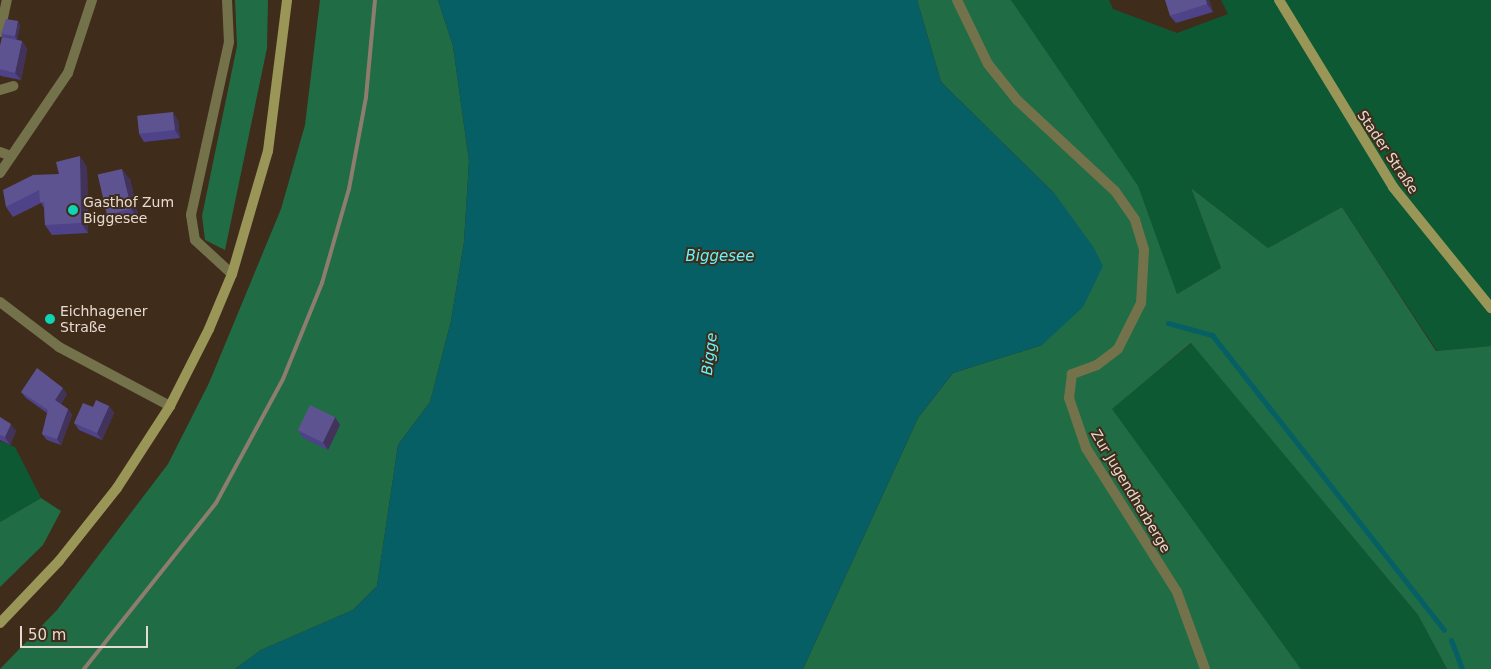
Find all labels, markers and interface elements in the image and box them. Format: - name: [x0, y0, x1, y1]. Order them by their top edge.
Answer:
- street label: Stader Straße: [1354, 107, 1422, 197]
- place label: Gasthof Zum Biggesee: [83, 194, 174, 226]
- marker: Gasthof Zum Biggesee: [67, 204, 79, 216]
- water label: Biggesee: [685, 248, 755, 266]
- place label: Eichhagener Straße: [60, 303, 148, 336]
- marker: Eichhagener Straße: [44, 313, 56, 325]
- water label: Bigge: [698, 332, 722, 376]
- street label: Zur Jugendherberge: [1088, 426, 1174, 556]
- scale bar: [22, 616, 150, 648]
- text: 50 m: [28, 626, 66, 644]

